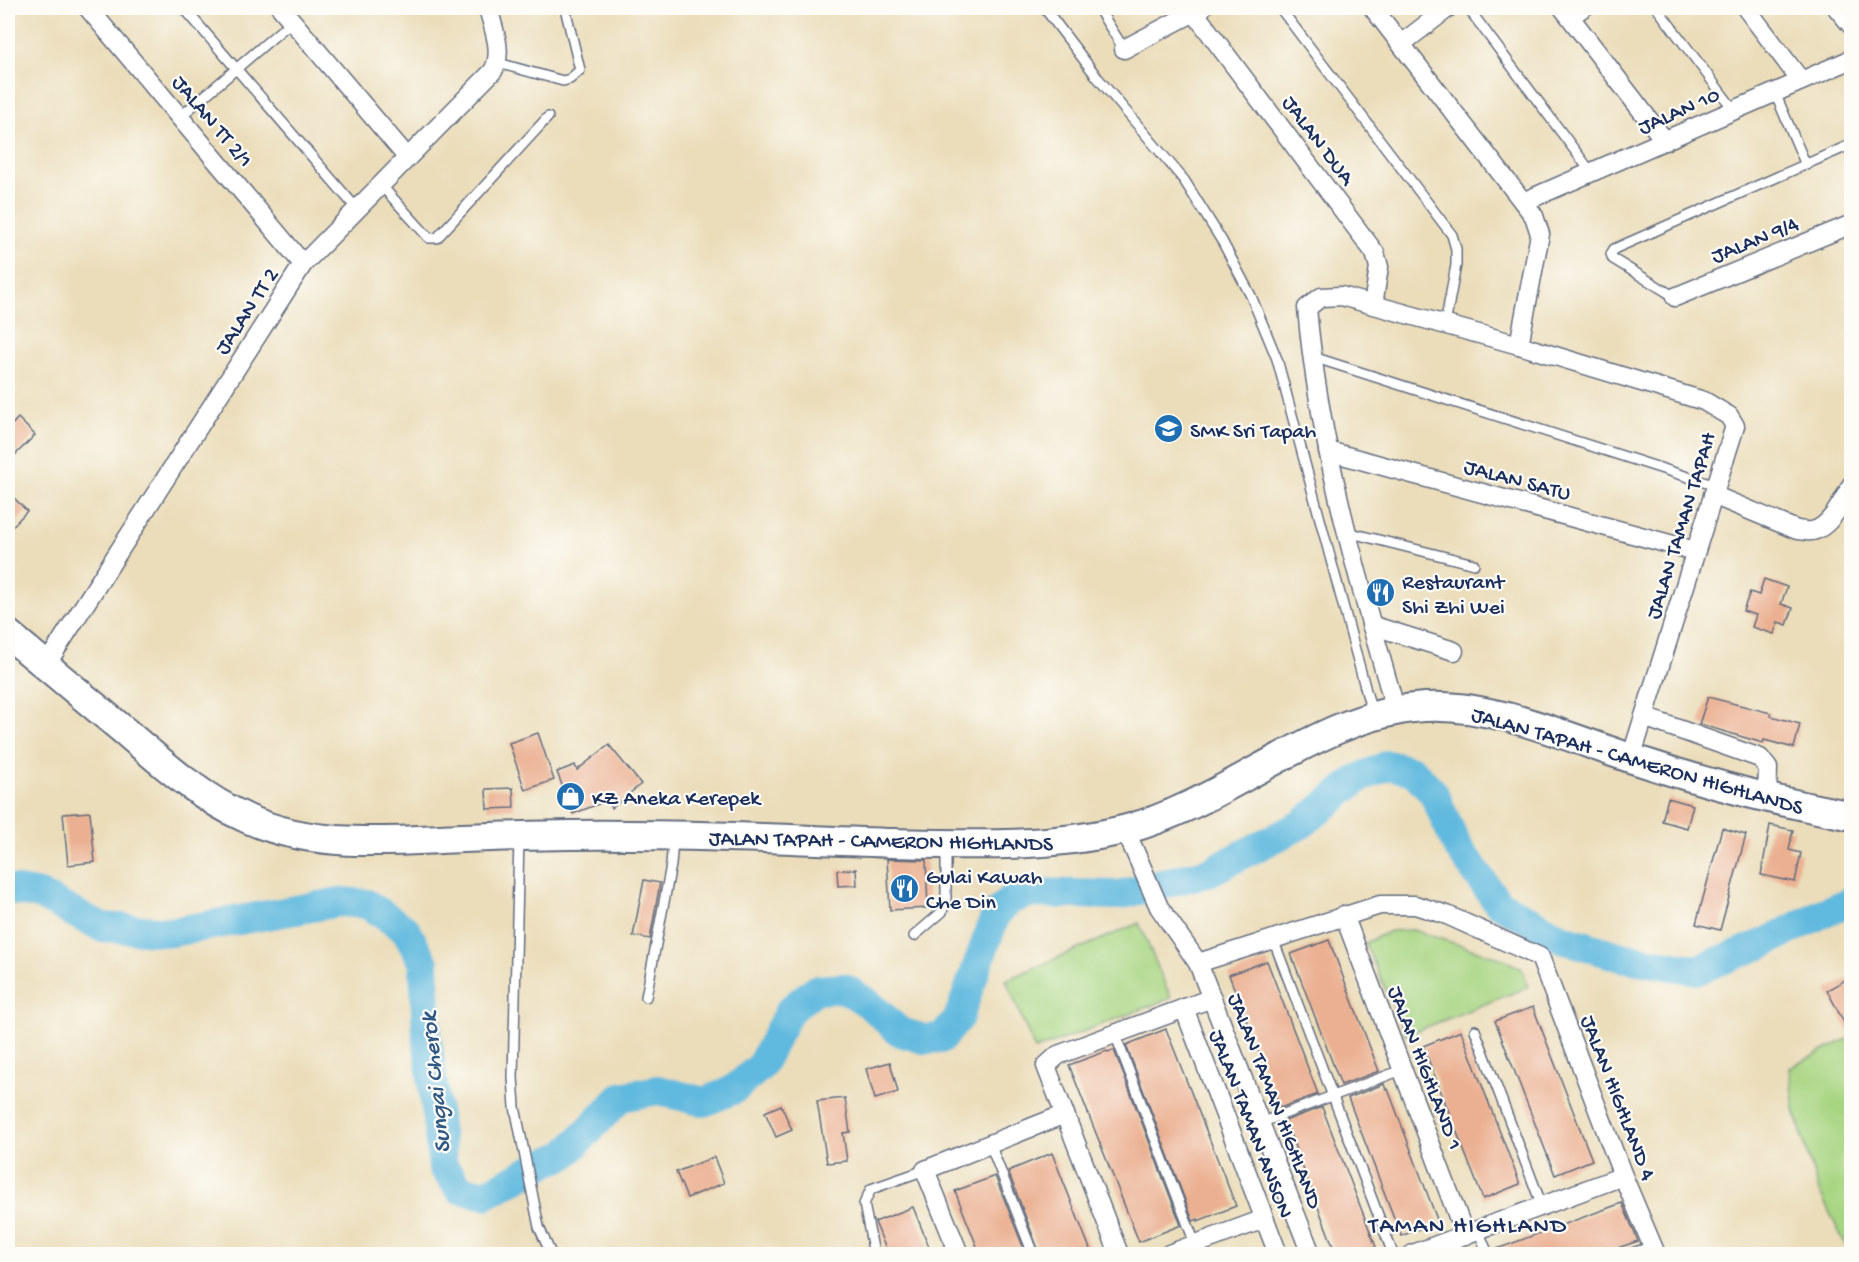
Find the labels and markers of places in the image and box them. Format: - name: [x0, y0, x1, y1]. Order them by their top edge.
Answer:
- school or university icon: SMK Sri Tapah: [1153, 413, 1185, 445]
- place label: SMK Sri Tapah: [1190, 420, 1316, 446]
- place label: Restaurant Shi Zhi Wei: [1402, 571, 1506, 622]
- restaurant icon: Restaurant Shi Zhi Wei: [1365, 577, 1397, 609]
- shop icon: KZ Aneka Kerepek: [555, 780, 587, 812]
- place label: KZ Aneka Kerepek: [592, 787, 762, 813]
- place label: Gulai Kawah Che Din: [926, 866, 1043, 917]
- restaurant icon: Gulai Kawah Che Din: [889, 872, 921, 904]

